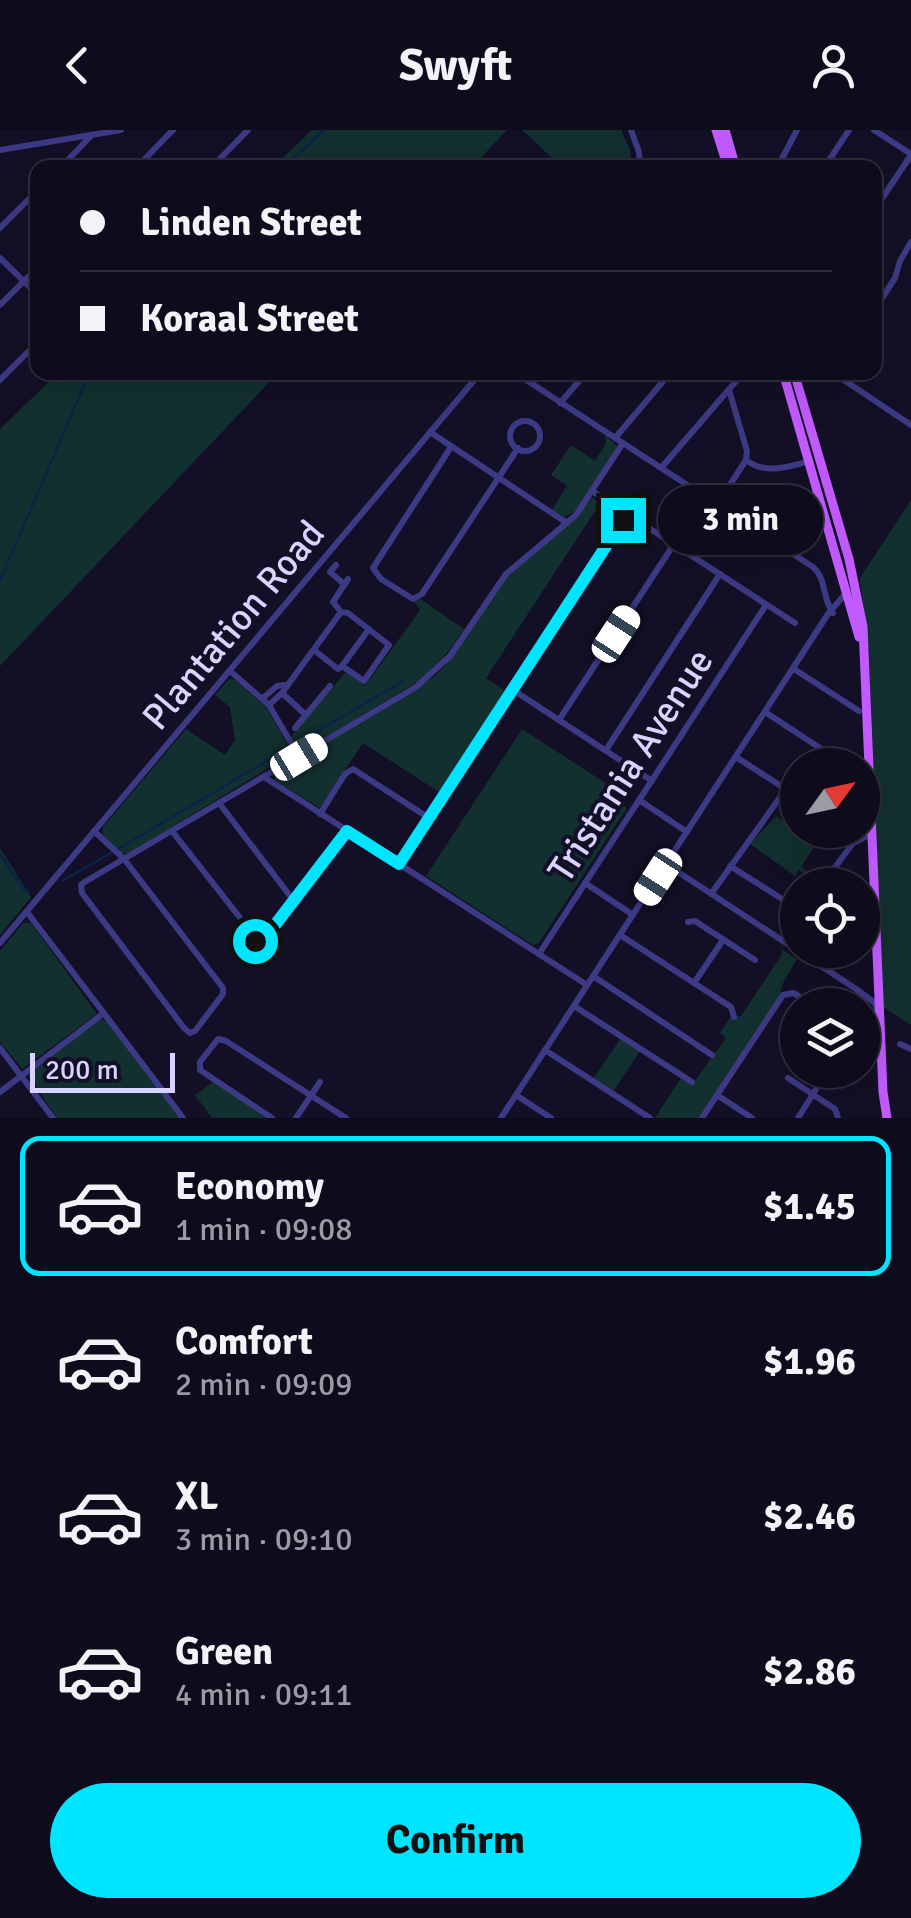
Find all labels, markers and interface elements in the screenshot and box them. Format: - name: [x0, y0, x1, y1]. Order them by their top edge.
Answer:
- icon: back: [50, 38, 105, 93]
- text: Swyft: [399, 38, 512, 93]
- icon: person: [806, 38, 861, 93]
- text: Linden Street: [140, 199, 362, 246]
- text: Koraal Street: [140, 295, 359, 342]
- callout: 3 min: [658, 485, 823, 555]
- route end: [601, 498, 646, 543]
- text: 3 min: [702, 500, 779, 539]
- street label: Plantation Road: [132, 511, 335, 740]
- car: [587, 601, 645, 667]
- street label: Tristania Avenue: [538, 640, 723, 891]
- car: [266, 729, 332, 785]
- north arrow: [780, 748, 880, 848]
- map controls: [780, 748, 880, 1088]
- car: [629, 844, 687, 910]
- button: locate: [780, 868, 880, 968]
- route start: [233, 919, 278, 964]
- button: layers: [780, 988, 880, 1088]
- scale bar: [30, 1048, 175, 1093]
- text: 200 m: [45, 1053, 119, 1087]
- icon: car: [55, 1161, 145, 1251]
- text: Economy: [175, 1163, 324, 1210]
- text: $1.45: [763, 1183, 856, 1230]
- text: 1 min · 09:08: [175, 1210, 353, 1249]
- icon: car: [55, 1316, 145, 1406]
- text: Comfort: [175, 1318, 313, 1365]
- text: $1.96: [763, 1338, 856, 1385]
- text: 2 min · 09:09: [175, 1365, 353, 1404]
- icon: car: [55, 1471, 145, 1561]
- text: XL: [175, 1473, 218, 1520]
- text: $2.46: [763, 1493, 856, 1540]
- text: 3 min · 09:10: [175, 1520, 353, 1559]
- icon: car: [55, 1626, 145, 1716]
- text: Green: [175, 1628, 273, 1675]
- text: $2.86: [763, 1648, 856, 1695]
- text: 4 min · 09:11: [175, 1675, 353, 1714]
- button: Confirm: [50, 1783, 861, 1898]

